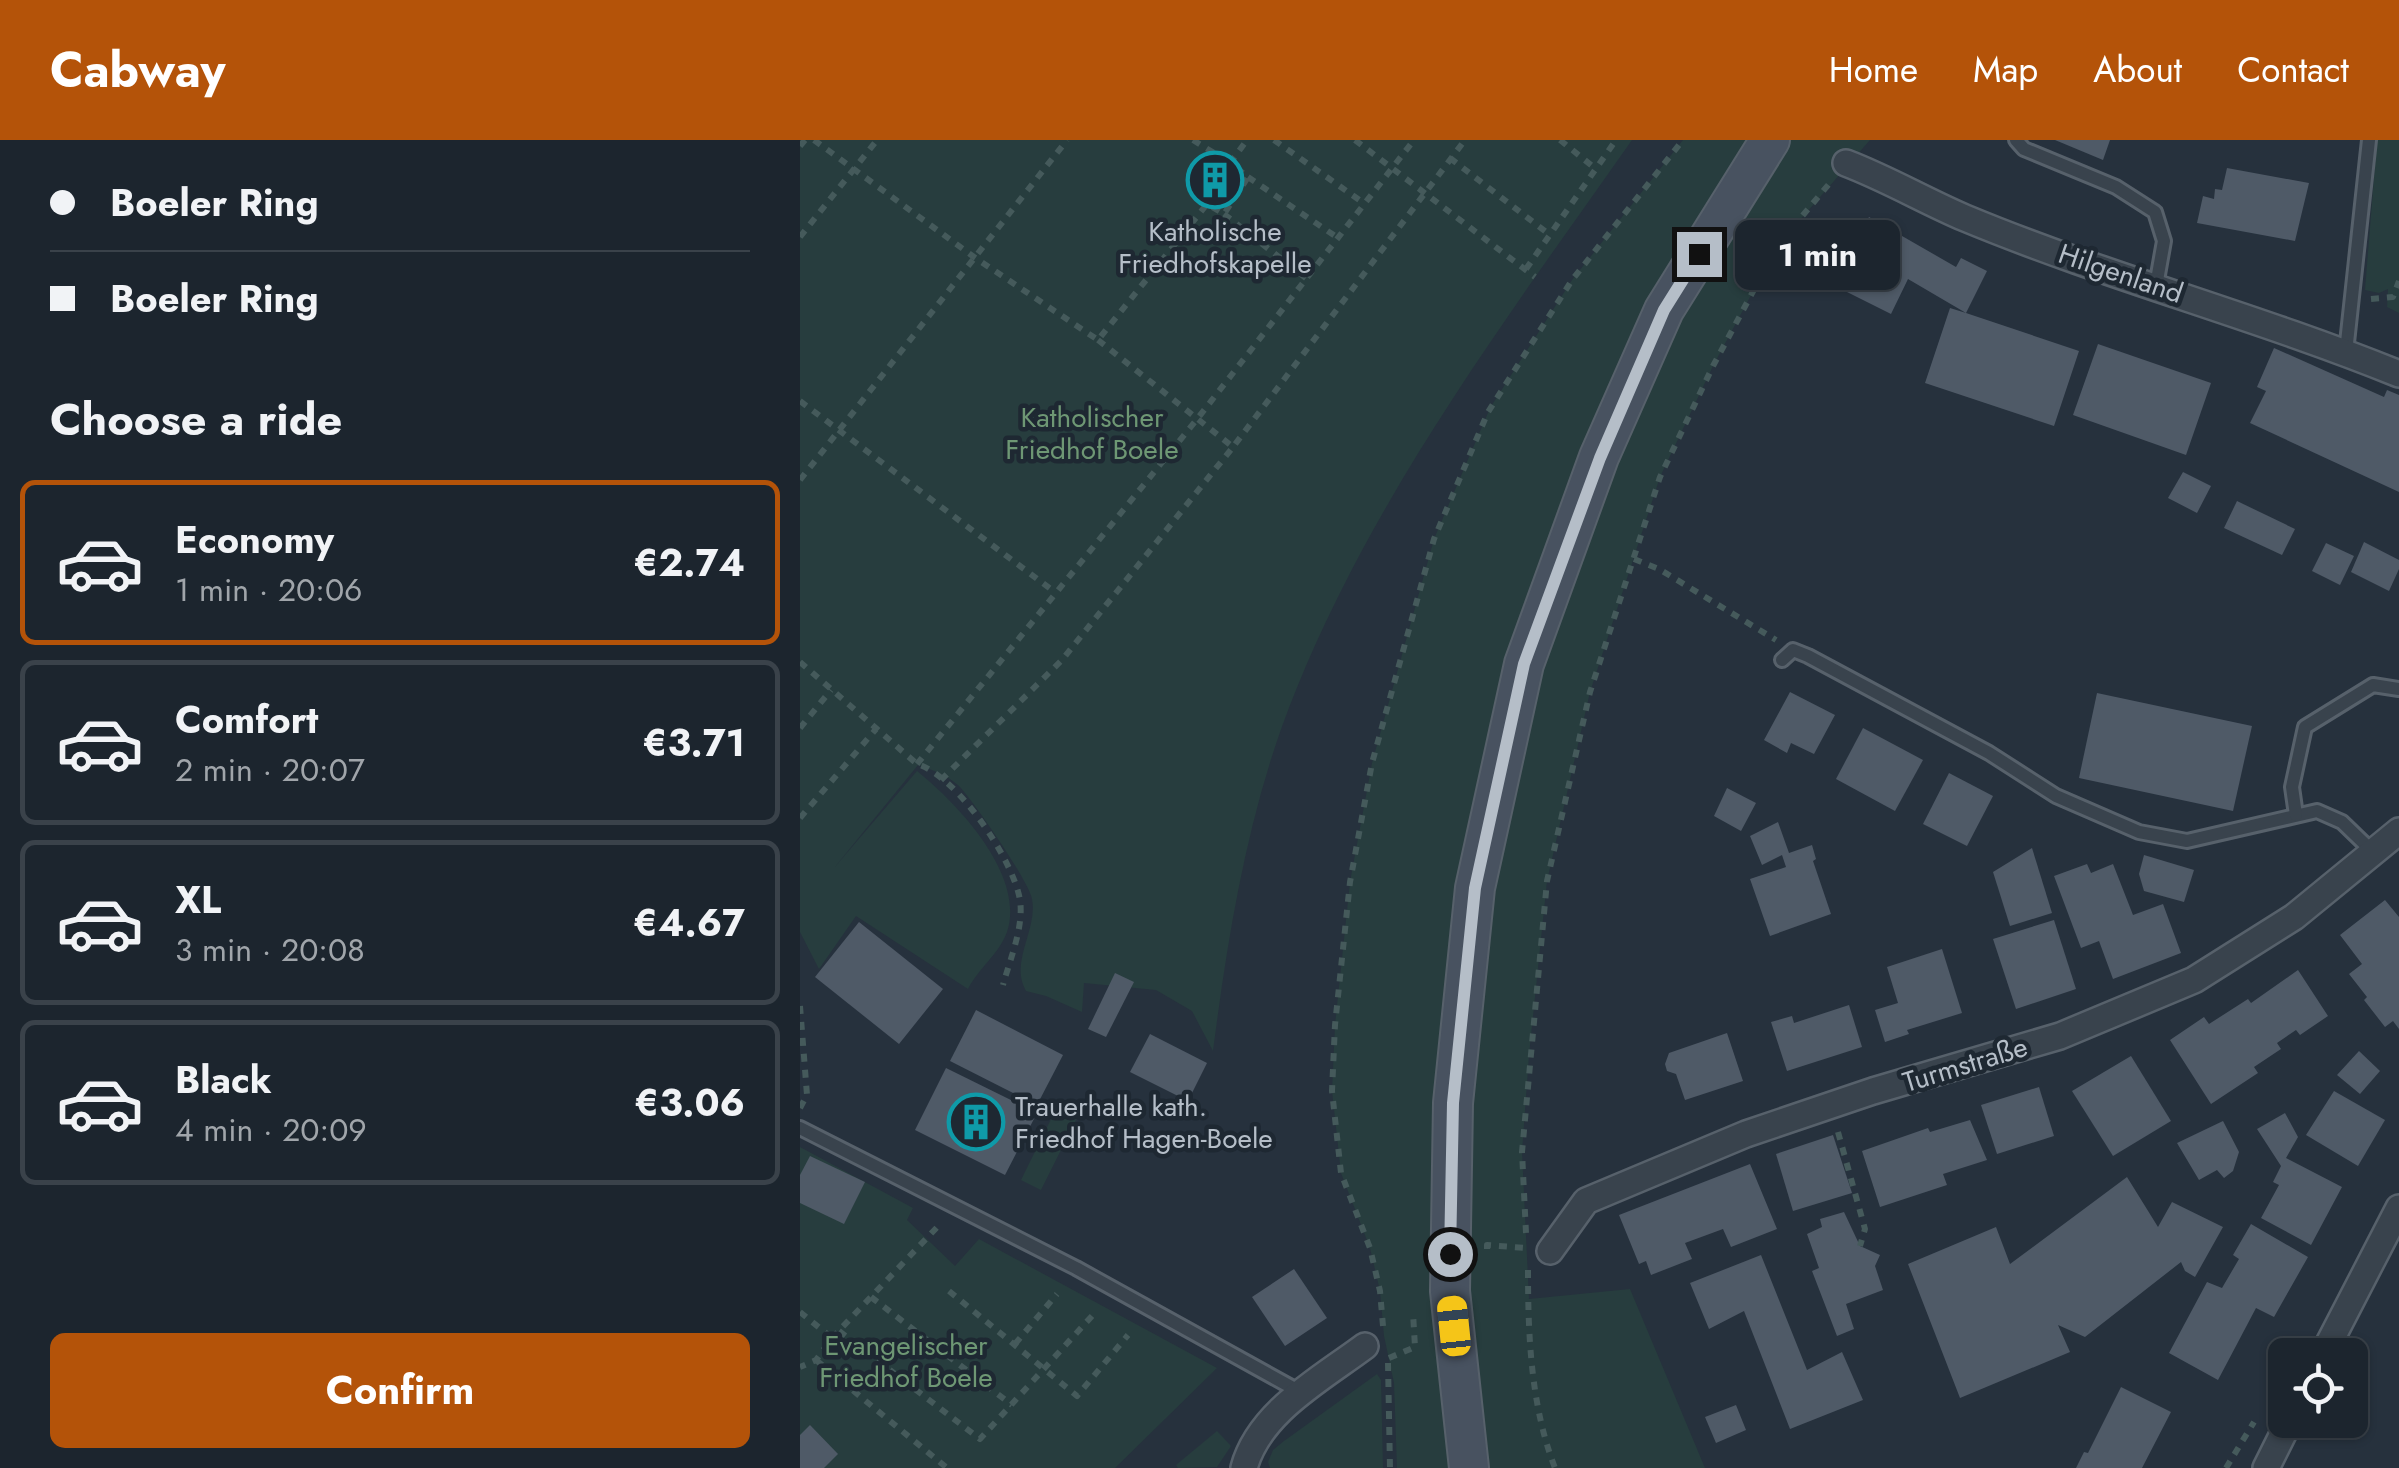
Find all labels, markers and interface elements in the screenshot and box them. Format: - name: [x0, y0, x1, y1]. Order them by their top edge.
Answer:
- text: Cabway: [50, 36, 226, 105]
- text: Home: [1829, 45, 1918, 95]
- text: Map: [1973, 45, 2038, 95]
- text: About: [2093, 45, 2182, 95]
- text: Contact: [2237, 45, 2349, 95]
- building icon: Katholische Friedhofskapelle: [1185, 150, 1245, 210]
- text: Boeler Ring: [110, 175, 319, 230]
- place label: Katholische Friedhofskapelle: [1118, 211, 1312, 284]
- callout: 1 min: [1734, 219, 1899, 289]
- route end: [1677, 232, 1722, 277]
- text: 1 min: [1778, 232, 1857, 278]
- street label: Hilgenland: [2053, 233, 2189, 314]
- text: Boeler Ring: [110, 271, 319, 326]
- text: Choose a ride: [50, 387, 342, 452]
- park label: Katholischer Friedhof Boele: [1005, 397, 1179, 470]
- text: Economy: [175, 512, 334, 567]
- icon: car: [55, 518, 145, 608]
- text: €2.74: [634, 535, 745, 590]
- text: 1 min · 20:06: [175, 567, 363, 613]
- text: Comfort: [175, 692, 318, 747]
- icon: car: [55, 698, 145, 788]
- text: €3.71: [643, 715, 745, 770]
- text: 2 min · 20:07: [175, 747, 365, 793]
- text: XL: [175, 872, 221, 927]
- icon: car: [55, 878, 145, 968]
- text: €4.67: [633, 895, 745, 950]
- text: 3 min · 20:08: [175, 927, 365, 973]
- street label: Turmstraße: [1898, 1026, 2032, 1103]
- text: Black: [175, 1052, 272, 1107]
- icon: car: [55, 1058, 145, 1148]
- text: €3.06: [634, 1075, 745, 1130]
- place label: Trauerhalle kath. Friedhof Hagen-Boele: [1015, 1086, 1273, 1159]
- building icon: Trauerhalle kath. Friedhof Hagen-Boele: [946, 1092, 1006, 1152]
- text: 4 min · 20:09: [175, 1107, 367, 1153]
- route start: [1428, 1232, 1473, 1277]
- car: [1436, 1295, 1472, 1357]
- park label: Evangelischer Friedhof Boele: [819, 1325, 993, 1398]
- button: Confirm: [50, 1333, 750, 1448]
- map controls: [2268, 1338, 2368, 1438]
- button: locate: [2268, 1338, 2368, 1438]

